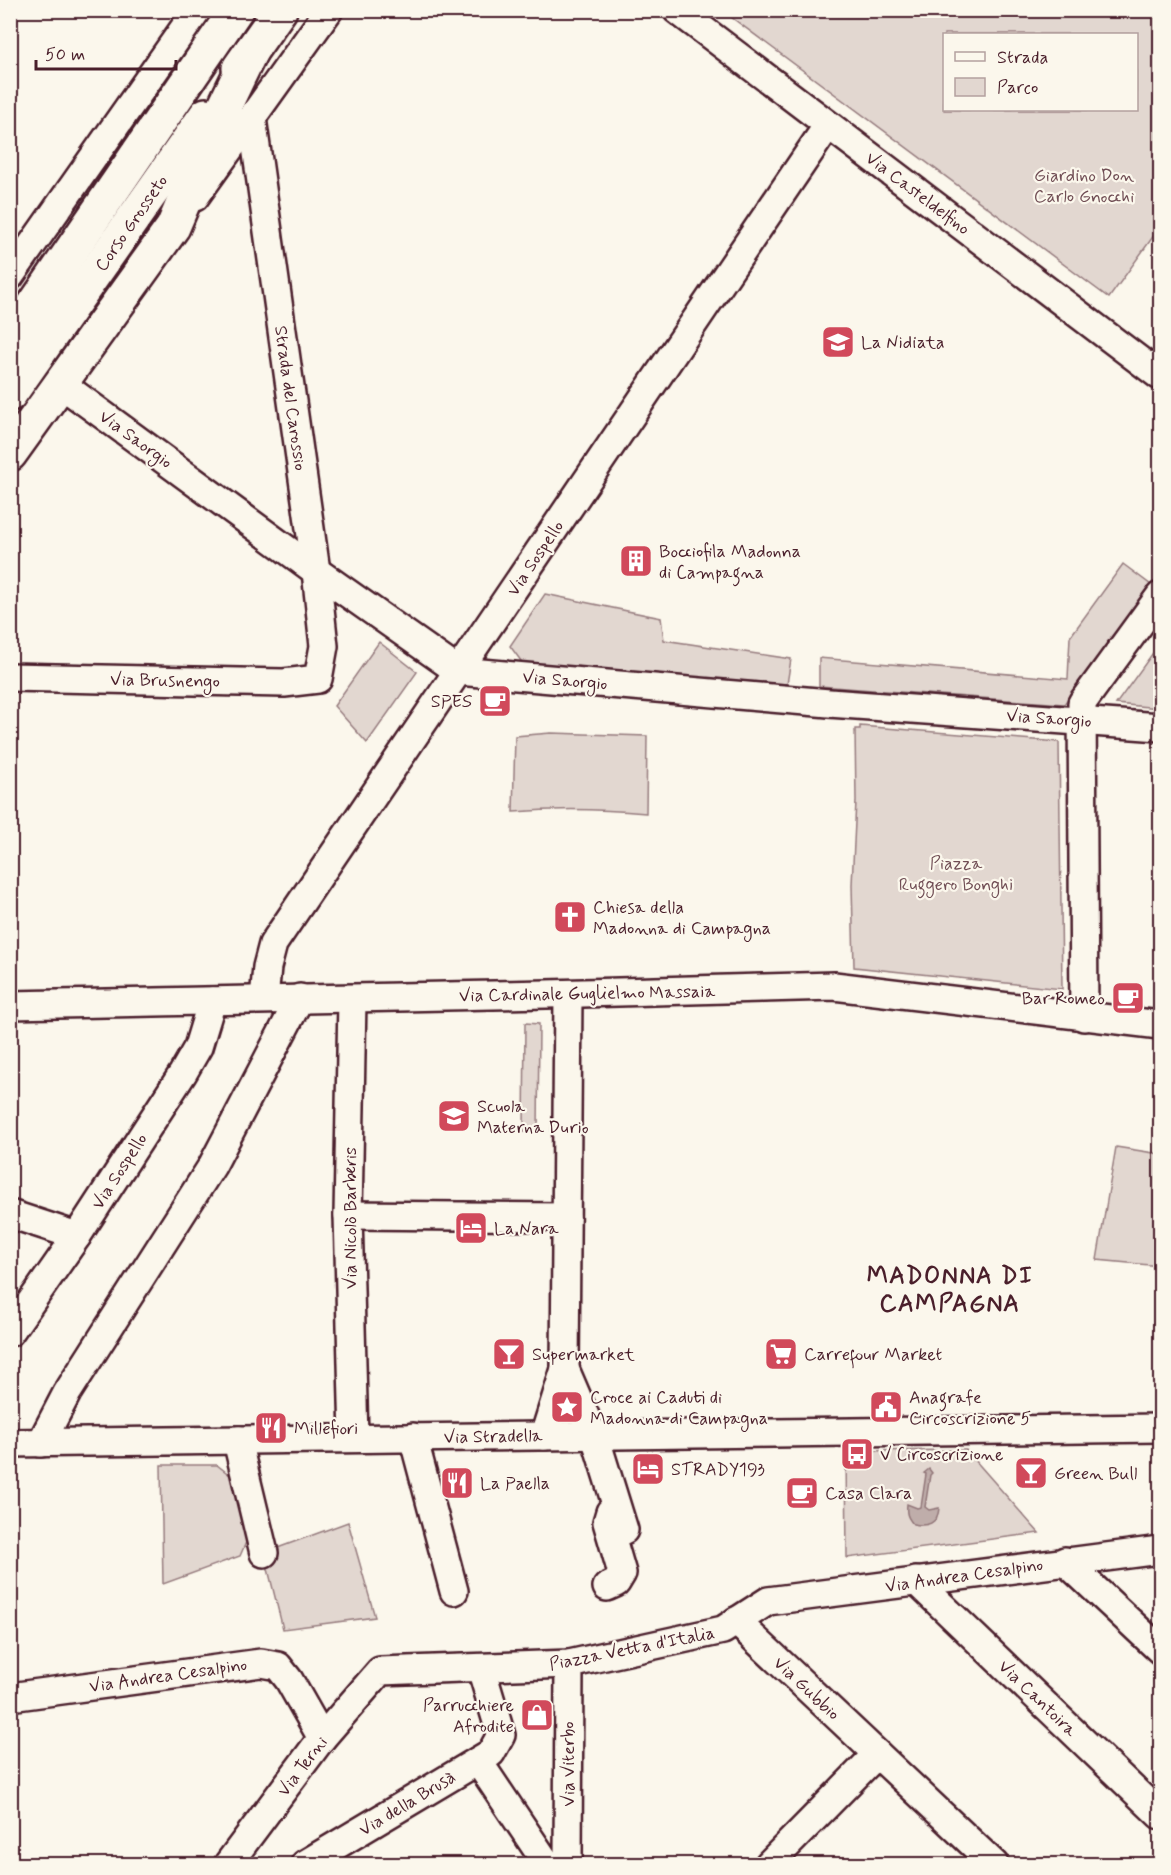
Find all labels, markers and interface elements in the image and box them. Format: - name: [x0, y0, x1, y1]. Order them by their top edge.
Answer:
- scale bar: [36, 33, 176, 71]
- legend: [943, 33, 1138, 111]
- text: 50 m: [45, 43, 85, 67]
- text: Strada: [997, 46, 1048, 70]
- text: Parco: [997, 76, 1038, 100]
- street label: Via Casteldelfino: [860, 147, 975, 241]
- park label: Giardino Don Carlo Gnocchi: [1034, 164, 1134, 209]
- street label: Corso Grosseto: [90, 171, 174, 277]
- street label: Strada del Carossio: [268, 324, 312, 472]
- school or university icon: La Nidiata: [820, 324, 856, 360]
- place label: La Nidiata: [861, 331, 945, 355]
- street label: Via Saorgio: [93, 405, 177, 475]
- street label: Via Sospello: [502, 516, 570, 601]
- place label: Bocciofila Madonna di Campagna: [659, 540, 801, 587]
- building icon: Bocciofila Madonna di Campagna: [618, 543, 654, 579]
- street label: Via Saorgio: [521, 665, 609, 698]
- street label: Via Brusnengo: [110, 668, 220, 695]
- cafe icon: SPES: [477, 683, 513, 719]
- place label: SPES: [431, 690, 472, 714]
- street label: Via Saorgio: [1005, 704, 1092, 735]
- park label: Piazza Ruggero Bonghi: [899, 852, 1013, 899]
- place label: Chiesa della Madonna di Campagna: [593, 896, 771, 942]
- church icon: Chiesa della Madonna di Campagna: [552, 899, 588, 935]
- street label: Via Cardinale Guglielmo Massaia: [459, 980, 716, 1008]
- cafe icon: Bar Romeo: [1110, 980, 1146, 1016]
- place label: Bar Romeo: [1022, 987, 1105, 1011]
- place label: Scuola Materna Durio: [477, 1095, 589, 1140]
- school or university icon: Scuola Materna Durio: [436, 1098, 472, 1134]
- street label: Via Sospello: [86, 1129, 153, 1214]
- street label: Via Nicolò Barberis: [339, 1147, 363, 1289]
- hotel icon: La Nara: [453, 1210, 489, 1246]
- place label: La Nara: [494, 1217, 559, 1241]
- district label: MADONNA DI CAMPAGNA: [867, 1261, 1033, 1320]
- bar icon: Supermarket: [491, 1336, 527, 1372]
- supermarket icon: Carrefour Market: [763, 1336, 799, 1372]
- place label: Supermarket: [532, 1343, 635, 1367]
- place label: Carrefour Market: [804, 1343, 942, 1369]
- place label: Croce ai Caduti di Madonna di Campagna: [590, 1386, 768, 1432]
- place label: Anagrafe Circoscrizione 5: [909, 1386, 1031, 1431]
- place icon: Croce ai Caduti di Madonna di Campagna: [549, 1389, 585, 1425]
- public building icon: Anagrafe Circoscrizione 5: [868, 1389, 904, 1425]
- restaurant icon: Millefiori: [253, 1410, 289, 1446]
- place label: Millefiori: [294, 1417, 358, 1441]
- street label: Via Stradella: [443, 1424, 543, 1450]
- bus stop icon: V Circoscrizione: [839, 1436, 875, 1472]
- place label: V Circoscrizione: [880, 1443, 1003, 1467]
- hotel icon: STRADY193: [630, 1451, 666, 1487]
- bar icon: Green Bull: [1013, 1455, 1049, 1491]
- place label: STRADY193: [671, 1458, 765, 1482]
- place label: Green Bull: [1054, 1462, 1137, 1486]
- restaurant icon: La Paella: [439, 1465, 475, 1501]
- place label: La Paella: [480, 1472, 550, 1496]
- cafe icon: Casa Clara: [784, 1475, 820, 1511]
- place label: Casa Clara: [825, 1482, 912, 1506]
- street label: Via Andrea Cesalpino: [884, 1553, 1045, 1599]
- street label: Piazza Vetta d'Italia: [547, 1621, 717, 1677]
- street label: Via Gubbio: [768, 1652, 845, 1726]
- street label: Via Andrea Cesalpino: [88, 1653, 249, 1699]
- street label: Via Cantoira: [993, 1655, 1082, 1743]
- place label: Parrucchiere Afrodite: [423, 1694, 514, 1739]
- shop icon: Parrucchiere Afrodite: [519, 1697, 555, 1733]
- street label: Via Viterbo: [557, 1721, 581, 1807]
- street label: Via Terni: [272, 1731, 333, 1802]
- street label: Via della Brusà: [355, 1766, 460, 1842]

